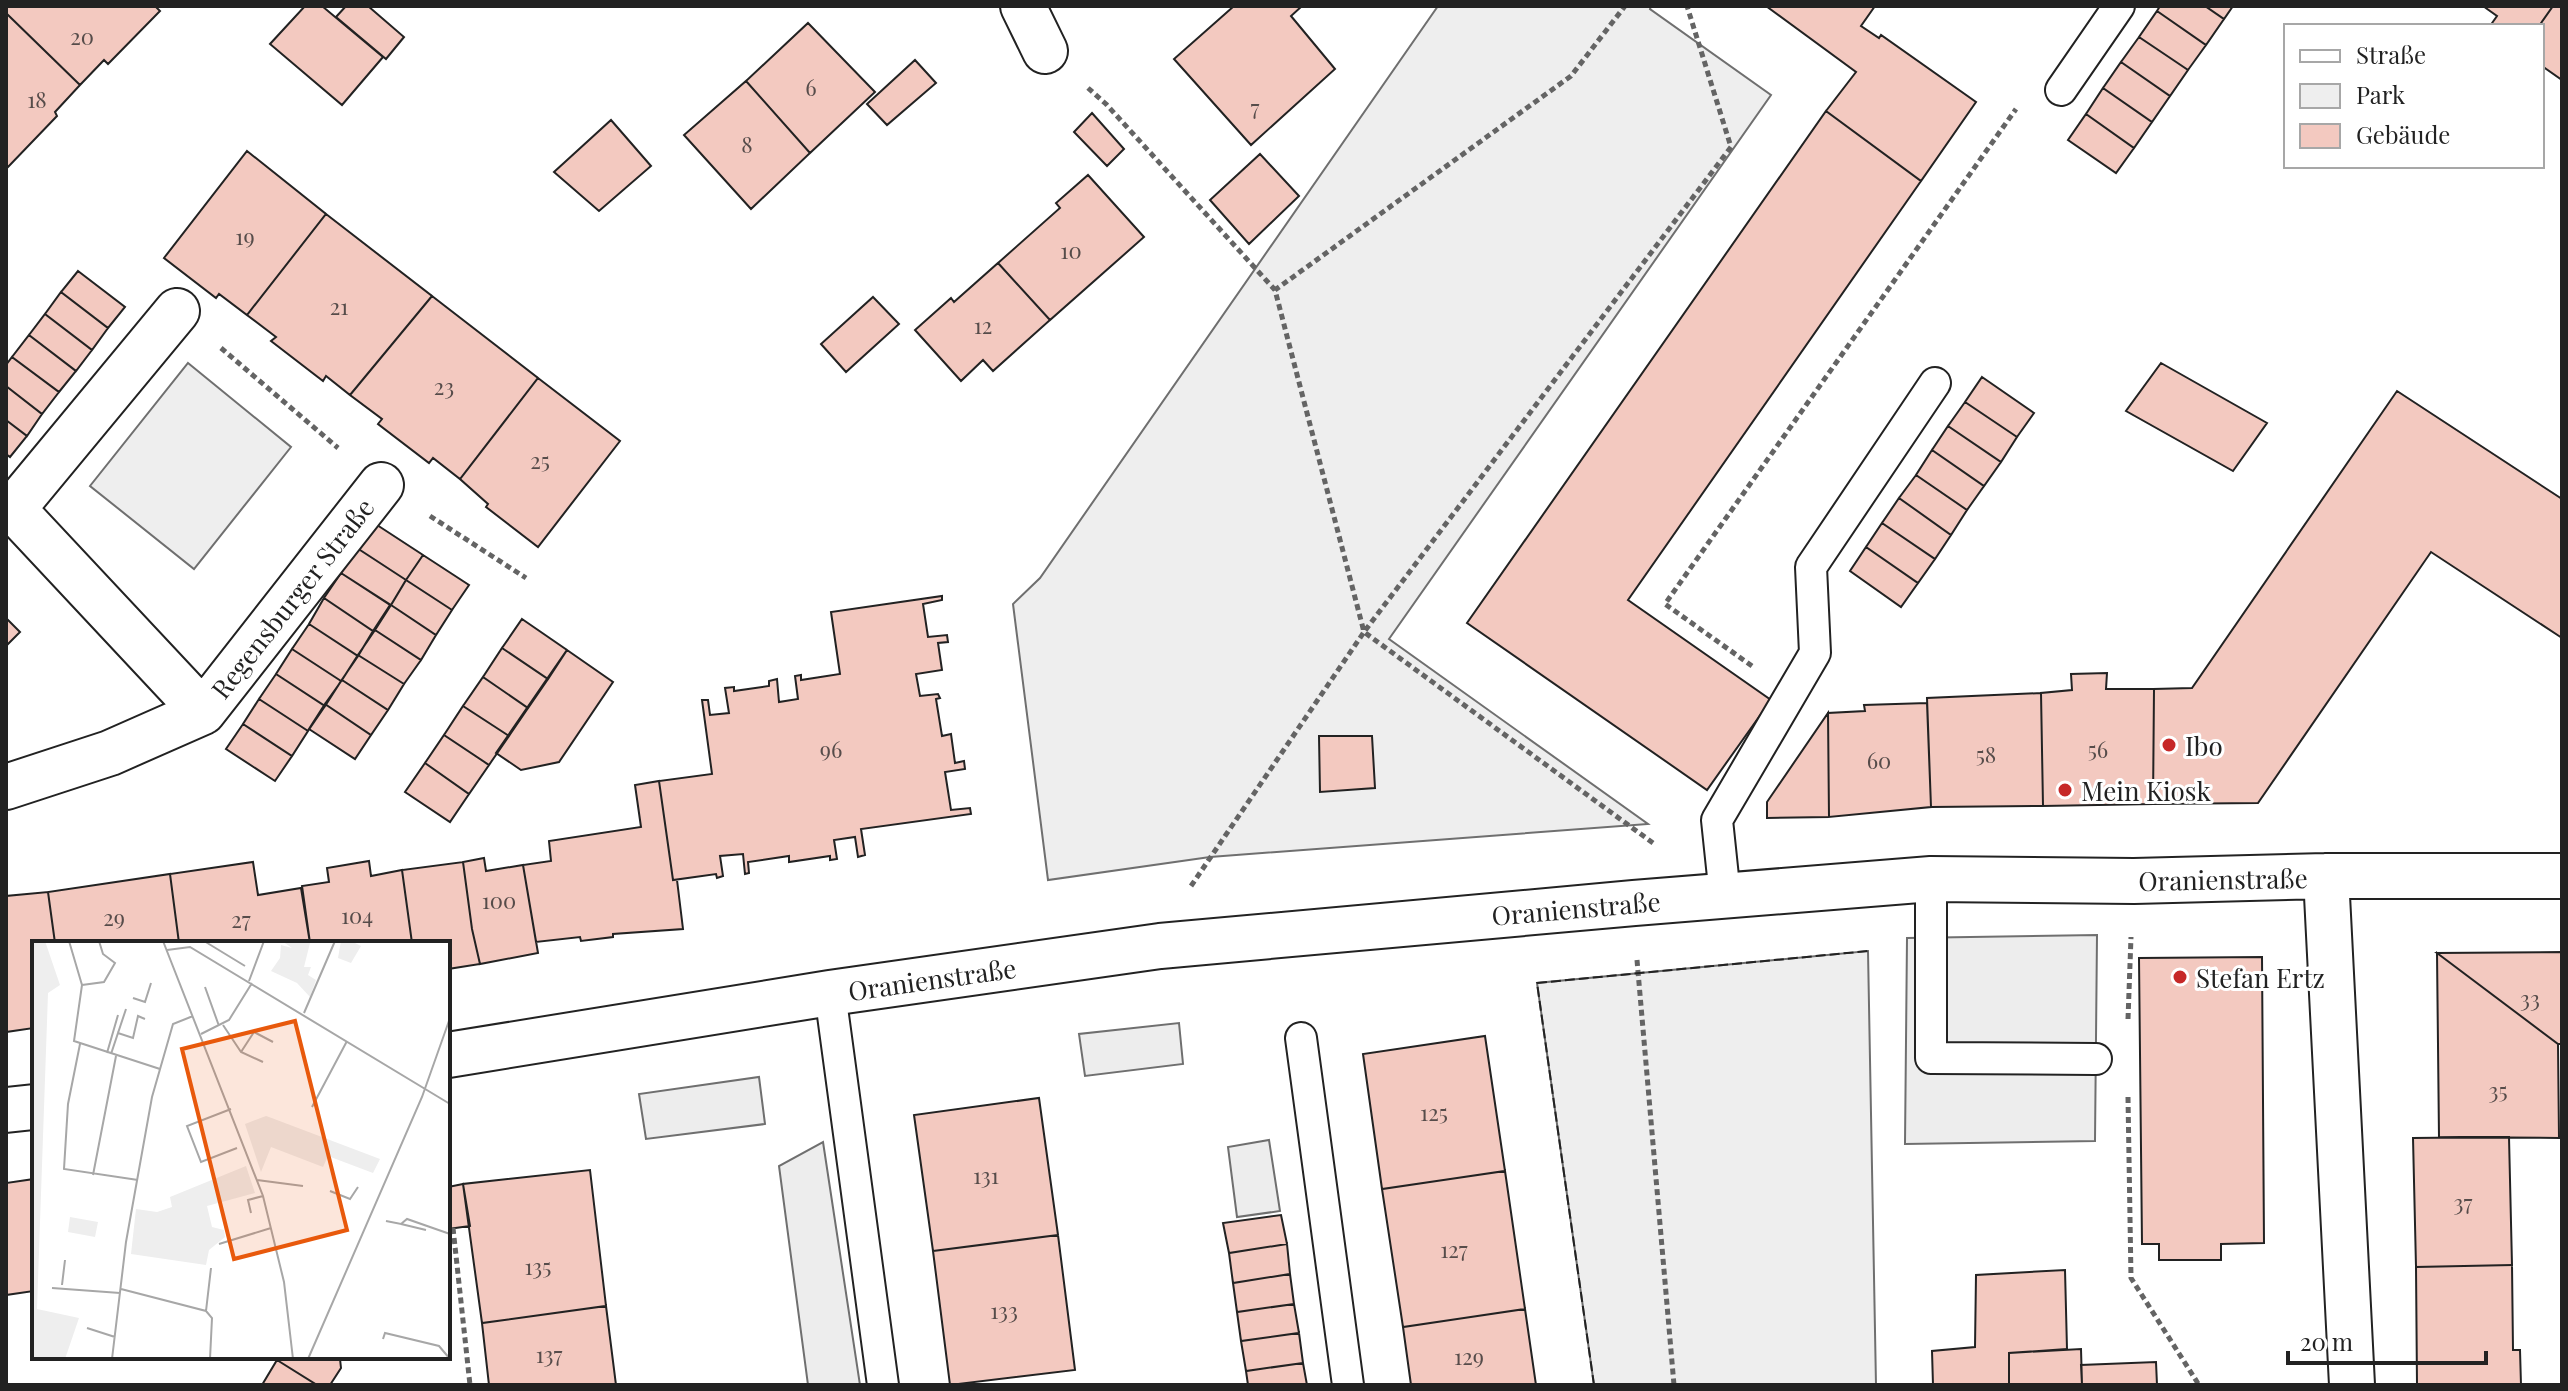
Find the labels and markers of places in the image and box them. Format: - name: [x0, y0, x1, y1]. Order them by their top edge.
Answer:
- place label: Ibo: [2185, 728, 2223, 763]
- marker: Ibo: [2160, 736, 2178, 754]
- place label: Mein Kiosk: [2081, 773, 2211, 808]
- marker: Mein Kiosk: [2056, 781, 2074, 799]
- place label: Stefan Ertz: [2196, 960, 2325, 995]
- marker: Stefan Ertz: [2171, 968, 2189, 986]

